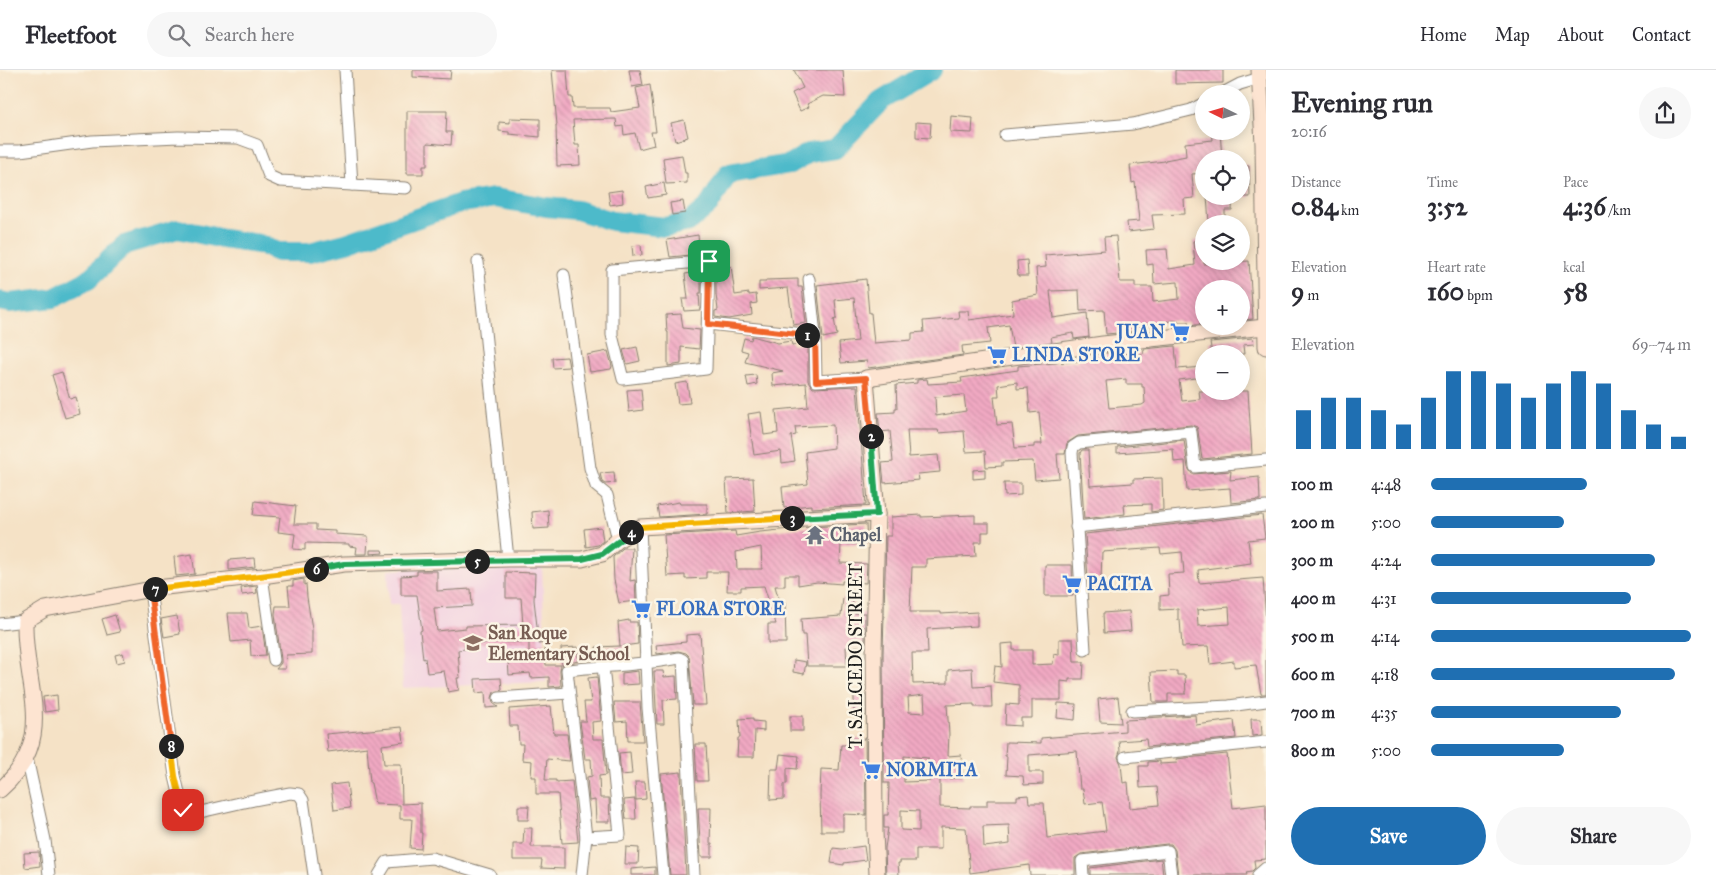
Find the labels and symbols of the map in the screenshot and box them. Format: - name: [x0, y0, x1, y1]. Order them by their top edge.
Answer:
- north arrow: [1195, 85, 1250, 140]
- pin: [688, 240, 730, 282]
- place label: JUAN: [1115, 321, 1166, 344]
- supermarket icon: JUAN: [1169, 321, 1191, 343]
- pin: 1: [794, 322, 820, 348]
- supermarket icon: LINDA STORE: [986, 344, 1008, 366]
- place label: LINDA STORE: [1012, 344, 1140, 366]
- pin: 2: [858, 424, 884, 448]
- pin: 3: [780, 506, 804, 530]
- pin: 4: [618, 520, 644, 544]
- temple icon: Chapel: [804, 524, 826, 546]
- place label: Chapel: [830, 524, 882, 547]
- pin: 5: [464, 548, 490, 574]
- pin: 6: [304, 556, 328, 582]
- street label: T. SALCEDO STREET: [845, 563, 867, 749]
- supermarket icon: PACITA: [1061, 573, 1083, 595]
- place label: PACITA: [1087, 573, 1154, 595]
- pin: 7: [142, 576, 168, 602]
- supermarket icon: FLORA STORE: [630, 598, 652, 620]
- place label: FLORA STORE: [656, 598, 785, 620]
- place label: San Roque Elementary School: [488, 622, 631, 666]
- school or university icon: San Roque Elementary School: [462, 632, 484, 654]
- pin: 8: [158, 734, 184, 758]
- supermarket icon: NORMITA: [860, 759, 882, 781]
- place label: NORMITA: [886, 759, 979, 781]
- pin: [162, 789, 204, 831]

